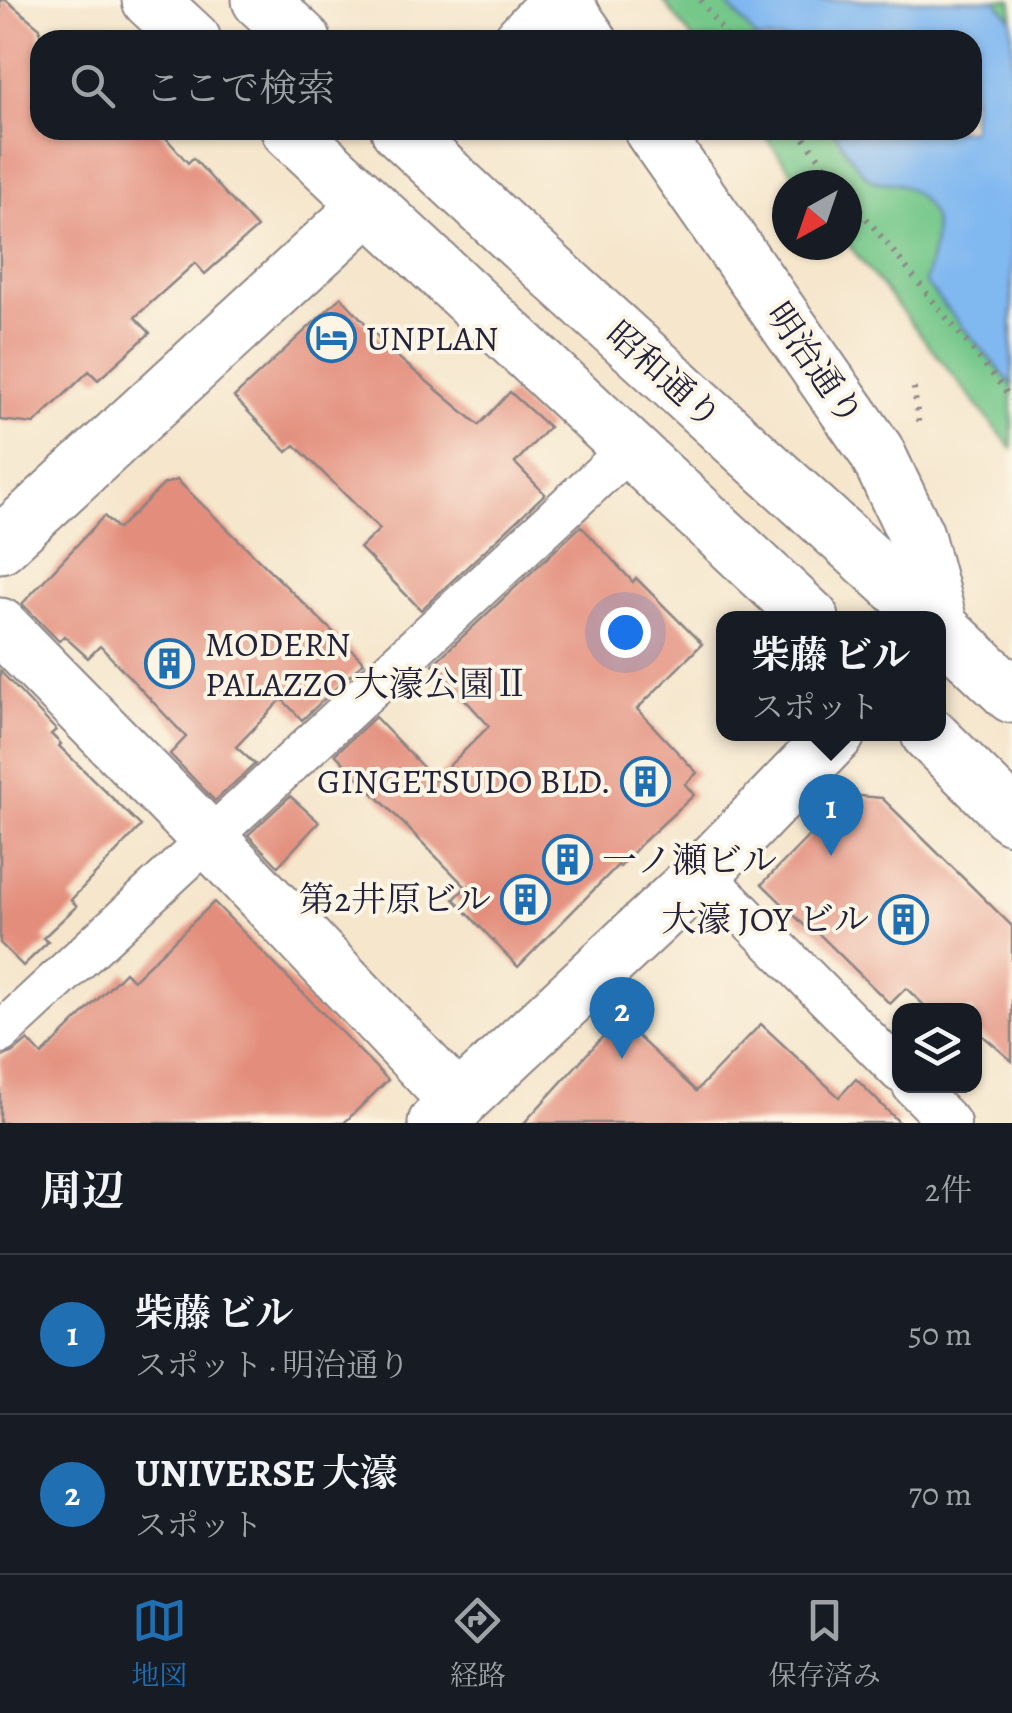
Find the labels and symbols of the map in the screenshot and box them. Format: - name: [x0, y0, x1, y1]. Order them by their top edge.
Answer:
- north arrow: [772, 170, 862, 260]
- street label: 明治通り: [755, 293, 875, 435]
- street label: 昭和通り: [596, 310, 732, 440]
- hotel icon: UNPLAN: [305, 312, 357, 364]
- place label: UNPLAN: [366, 314, 499, 362]
- your location: [600, 607, 651, 658]
- place label: MODERN PALAZZO 大濠公園Ⅱ: [205, 620, 529, 708]
- building icon: MODERN PALAZZO 大濠公園Ⅱ: [144, 638, 196, 690]
- building icon: GINGETSUDO BLD.: [620, 755, 672, 807]
- place label: GINGETSUDO BLD.: [317, 757, 611, 805]
- pin: 1: [798, 774, 864, 856]
- building icon: 一ノ瀬ビル: [541, 834, 593, 886]
- place label: 一ノ瀬ビル: [602, 836, 777, 884]
- building icon: 第2井原ビル: [500, 873, 552, 925]
- place label: 第2井原ビル: [299, 875, 491, 923]
- building icon: 大濠 JOY ビル: [878, 893, 930, 945]
- place label: 大濠 JOY ビル: [661, 895, 869, 943]
- pin: 2: [590, 976, 654, 1059]

